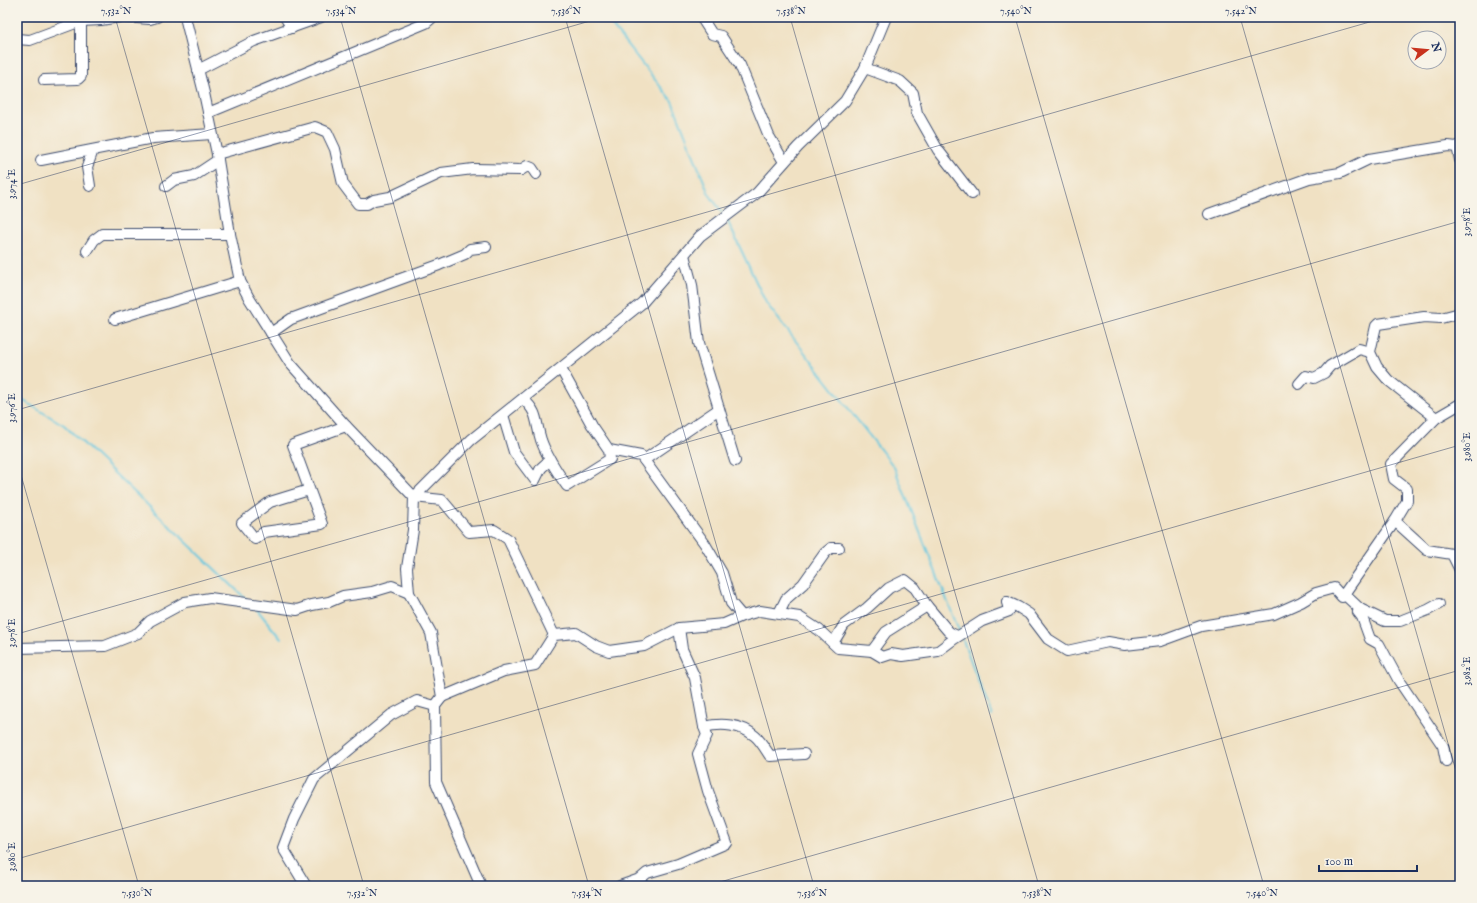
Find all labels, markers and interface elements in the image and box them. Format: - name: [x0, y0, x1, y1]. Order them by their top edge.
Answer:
- text: 7.532°N: [101, 5, 132, 18]
- text: 7.534°N: [326, 5, 357, 18]
- text: 7.536°N: [551, 5, 581, 18]
- text: 7.538°N: [776, 5, 806, 18]
- text: 7.540°N: [1000, 5, 1032, 18]
- text: 7.542°N: [1225, 5, 1257, 18]
- north arrow: [1407, 30, 1447, 70]
- text: N: [1427, 40, 1444, 54]
- text: 3.974°E: [6, 169, 19, 199]
- text: 3.978°E: [1461, 207, 1474, 236]
- text: 3.976°E: [6, 393, 19, 423]
- text: 3.980°E: [1461, 432, 1474, 462]
- text: 3.978°E: [6, 618, 19, 647]
- text: 3.982°E: [1461, 656, 1474, 685]
- text: 3.980°E: [6, 842, 19, 872]
- scale bar: [1319, 847, 1417, 873]
- text: 100 m: [1325, 854, 1353, 869]
- text: 7.530°N: [122, 887, 153, 900]
- text: 7.532°N: [347, 887, 378, 900]
- text: 7.534°N: [572, 887, 603, 900]
- text: 7.536°N: [797, 887, 827, 900]
- text: 7.538°N: [1022, 887, 1052, 900]
- text: 7.540°N: [1246, 887, 1278, 900]

